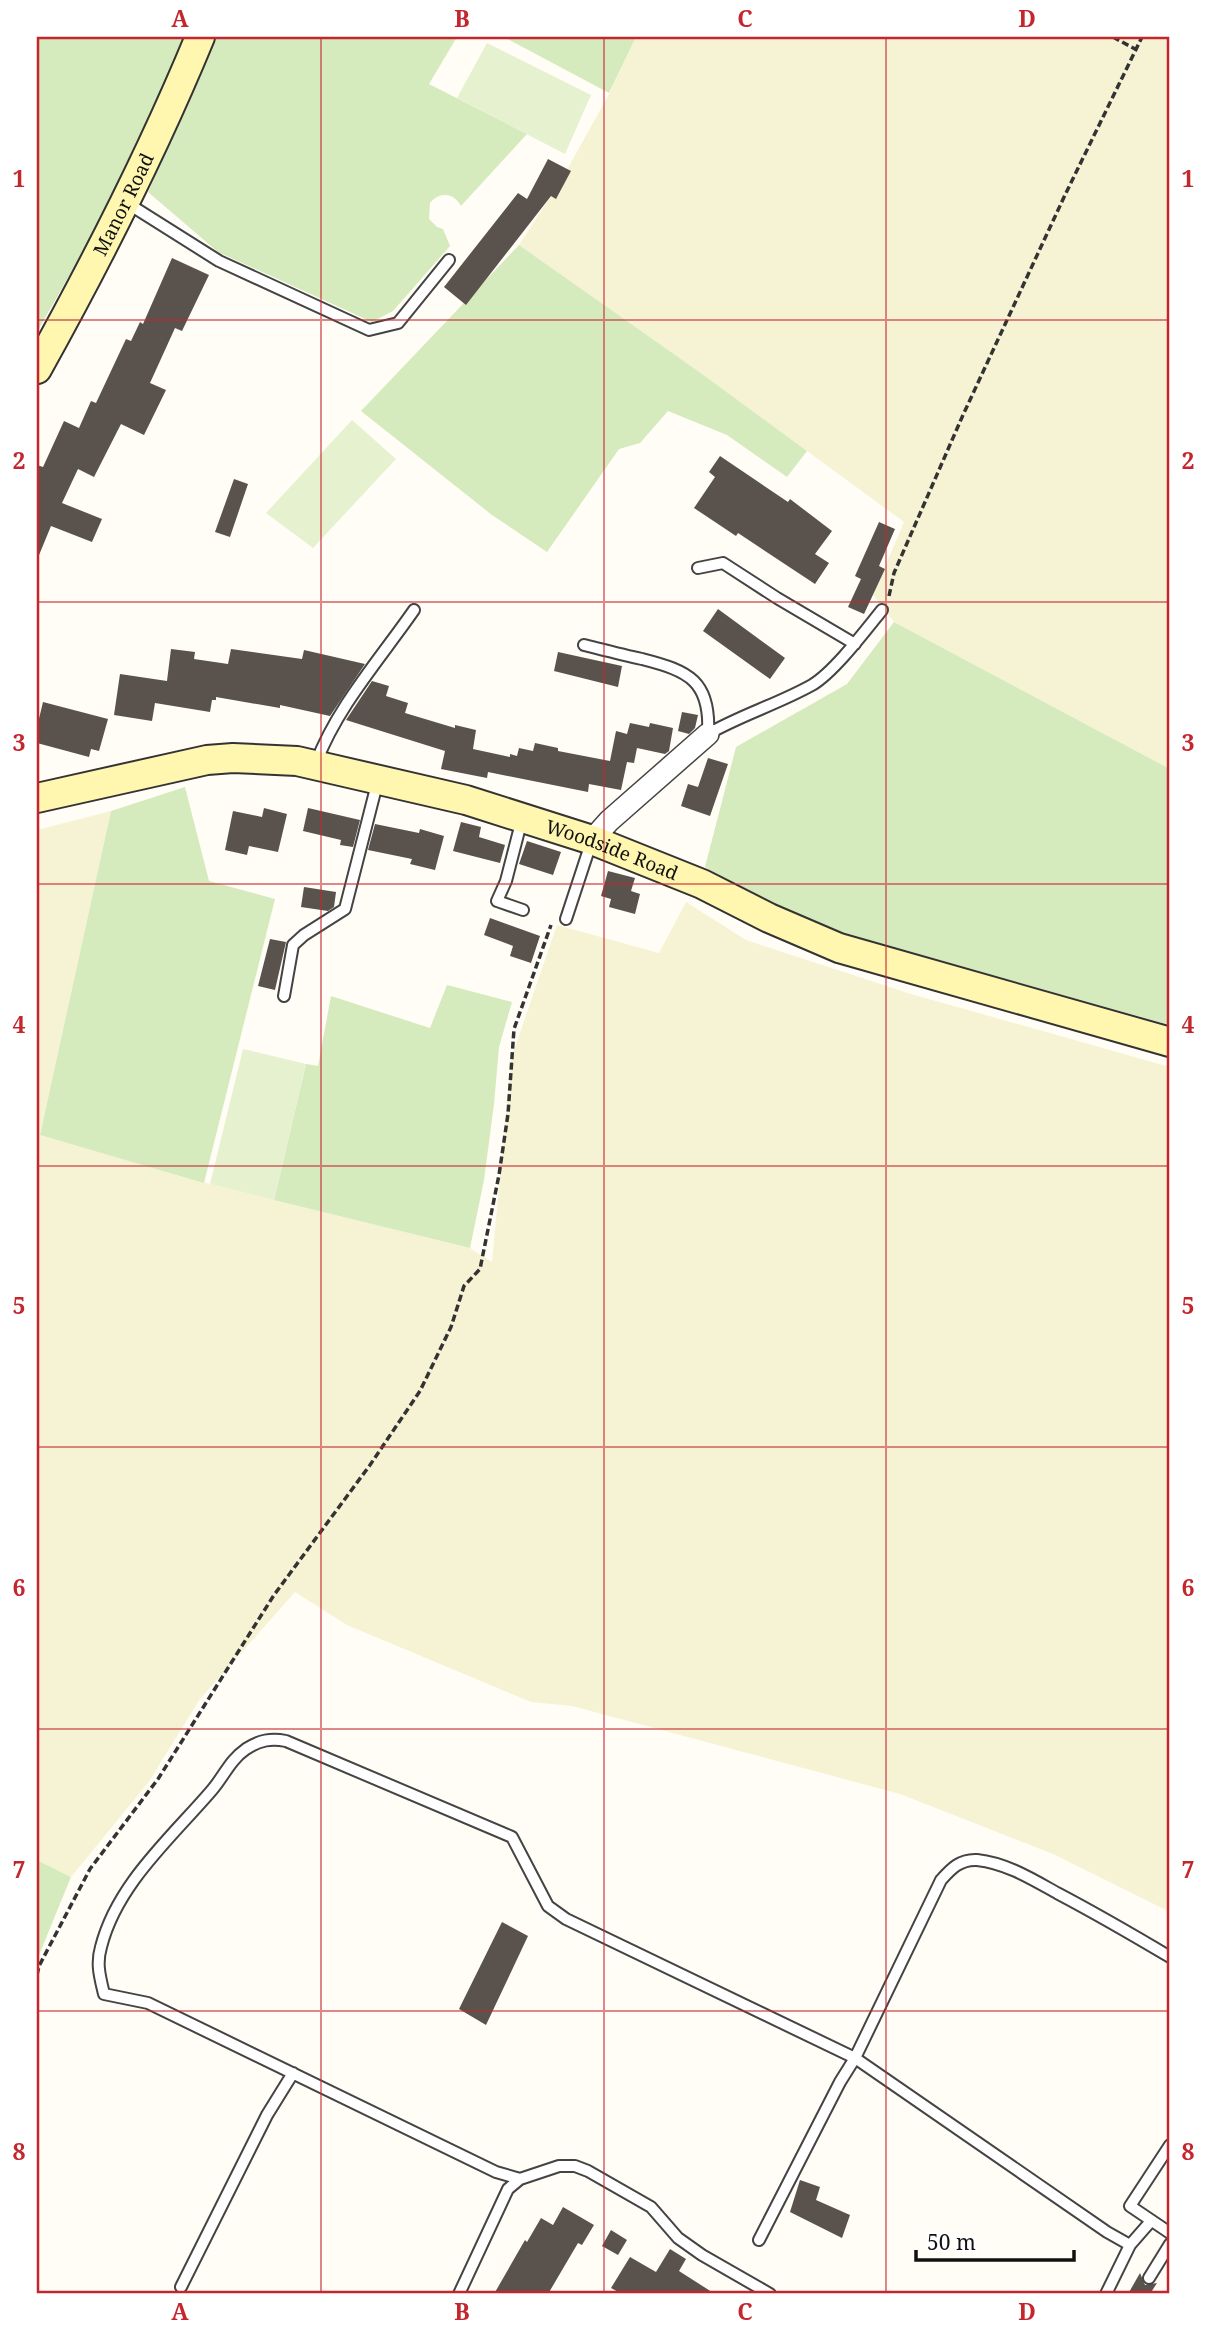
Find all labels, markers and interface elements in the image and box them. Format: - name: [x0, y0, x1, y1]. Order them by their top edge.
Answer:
- text: A: [171, 2, 189, 34]
- text: B: [454, 2, 470, 34]
- text: C: [737, 2, 753, 34]
- text: D: [1018, 2, 1036, 34]
- street label: Manor Road: [87, 148, 160, 260]
- text: 1: [13, 162, 26, 194]
- text: 1: [1182, 162, 1195, 194]
- text: 2: [13, 444, 26, 476]
- text: 2: [1182, 444, 1195, 476]
- text: 3: [13, 726, 26, 758]
- text: 3: [1182, 726, 1195, 758]
- street label: Woodside Road: [542, 813, 682, 886]
- text: 4: [13, 1008, 26, 1040]
- text: 4: [1182, 1008, 1195, 1040]
- text: 5: [13, 1289, 26, 1321]
- text: 5: [1182, 1289, 1195, 1321]
- text: 6: [13, 1571, 26, 1603]
- text: 6: [1182, 1571, 1195, 1603]
- text: 7: [13, 1853, 26, 1885]
- text: 7: [1182, 1853, 1195, 1885]
- text: 8: [13, 2135, 26, 2167]
- text: 8: [1182, 2135, 1195, 2167]
- scale bar: [916, 2219, 1074, 2263]
- text: 50 m: [927, 2228, 976, 2256]
- text: A: [171, 2295, 189, 2327]
- text: B: [454, 2295, 470, 2327]
- text: C: [737, 2295, 753, 2327]
- text: D: [1018, 2295, 1036, 2327]

